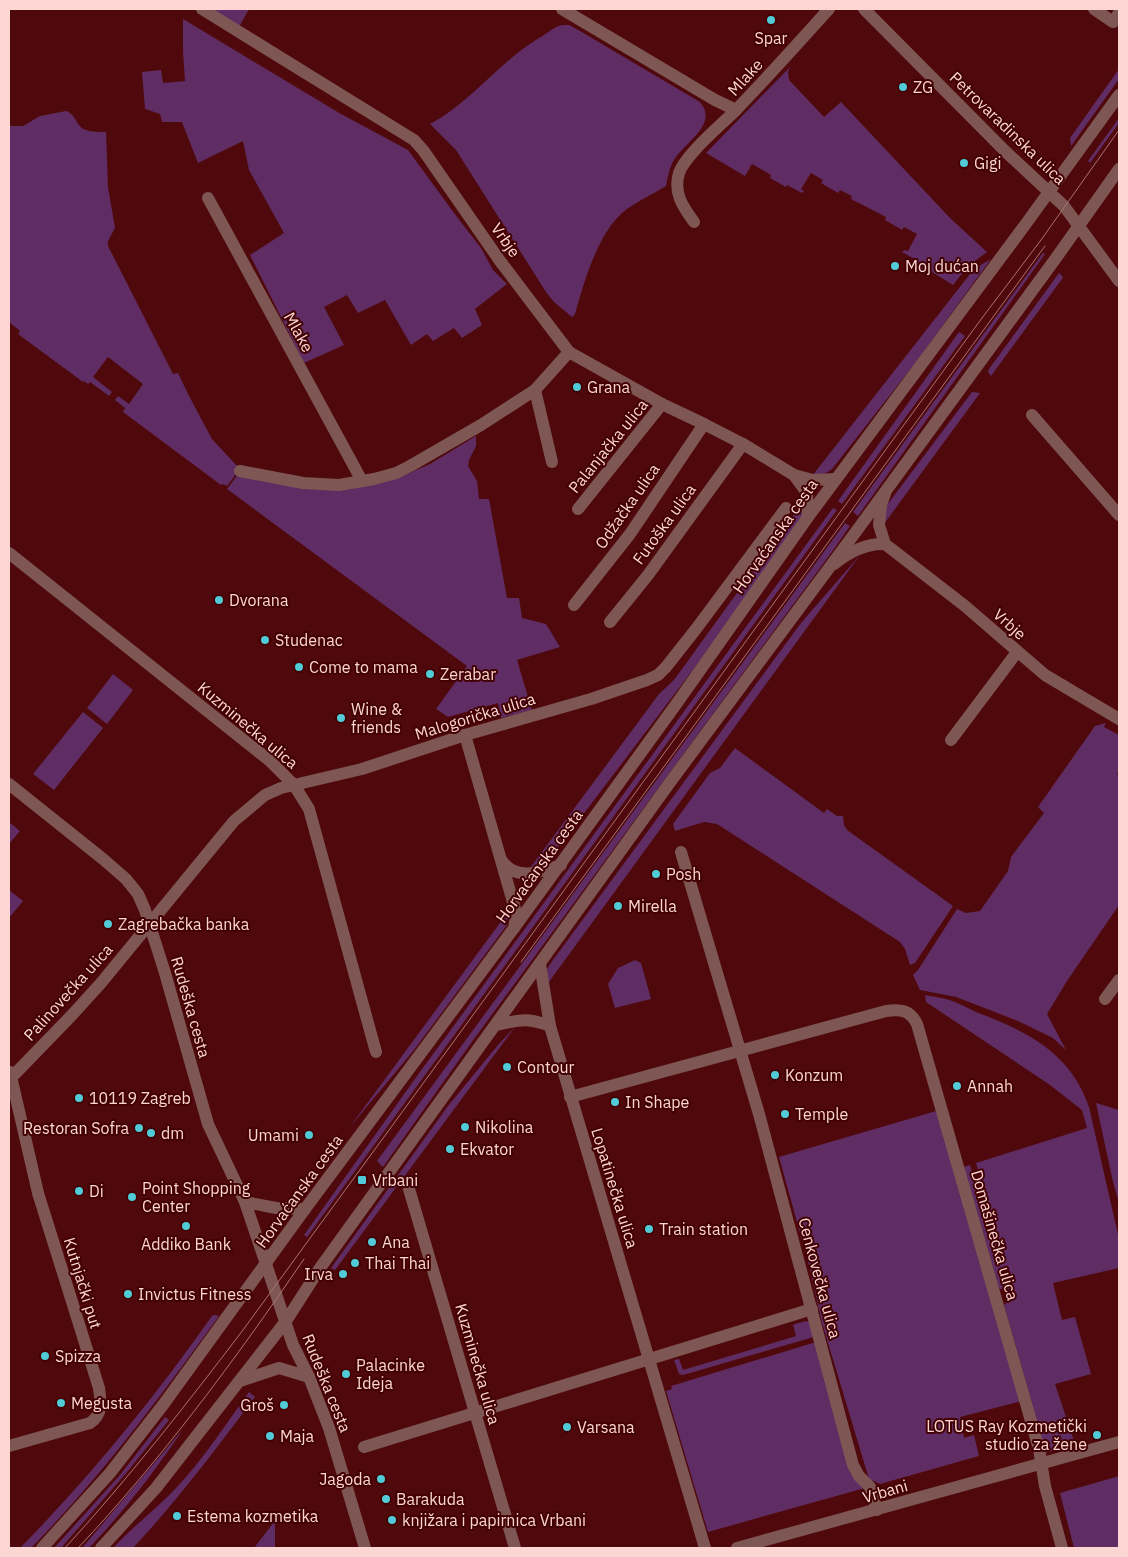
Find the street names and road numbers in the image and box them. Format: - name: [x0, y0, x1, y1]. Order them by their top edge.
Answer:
- street label: Mlake: [723, 54, 767, 100]
- street label: Petrovaradinska ulica: [946, 67, 1071, 189]
- street label: Vrbje: [487, 219, 525, 261]
- street label: Mlake: [280, 308, 318, 356]
- street label: Palanjačka ulica: [564, 395, 652, 497]
- street label: Odžačka ulica: [590, 459, 664, 552]
- street label: Horvaćanska cesta: [728, 474, 822, 597]
- street label: Futoška ulica: [628, 479, 700, 568]
- street label: Vrbje: [989, 604, 1031, 644]
- street label: Kuzminečka ulica: [194, 677, 303, 773]
- street label: Malogorička ulica: [412, 688, 538, 744]
- street label: Horvaćanska cesta: [491, 805, 587, 927]
- street label: Palinovečka ulica: [19, 939, 117, 1045]
- street label: Rudeška cesta: [167, 954, 215, 1060]
- street label: Lopatinečka ulica: [587, 1125, 643, 1251]
- street label: Horvaćanska cesta: [251, 1130, 347, 1252]
- street label: Domašinečka ulica: [967, 1168, 1023, 1303]
- street label: Cenkovečka ulica: [794, 1215, 846, 1341]
- street label: Kutnjački put: [60, 1235, 106, 1331]
- street label: Kuzminečka ulica: [451, 1301, 505, 1427]
- street label: Rudeška cesta: [298, 1331, 356, 1436]
- street label: Vrbani: [860, 1475, 910, 1507]

